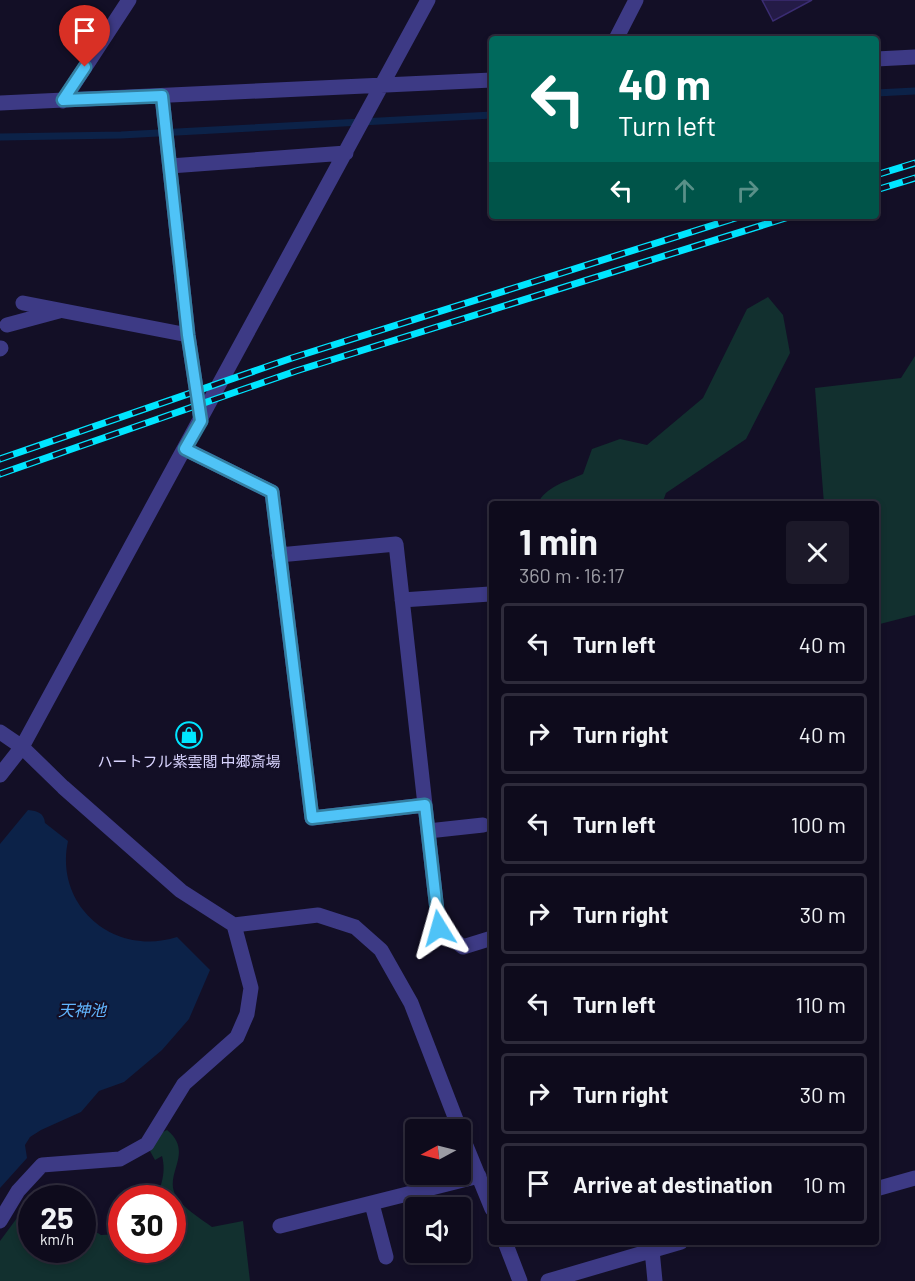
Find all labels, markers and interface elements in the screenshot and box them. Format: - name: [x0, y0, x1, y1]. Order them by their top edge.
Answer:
- pin: [59, 5, 110, 67]
- icon: arrive: [68, 14, 101, 47]
- text: 40 m: [618, 58, 711, 108]
- icon: left: [519, 60, 597, 138]
- text: Turn left: [618, 109, 716, 141]
- icon: left: [605, 174, 638, 207]
- icon: ahead: [668, 174, 701, 207]
- icon: right: [731, 174, 764, 207]
- text: 1 min: [519, 519, 598, 562]
- button: close: [786, 521, 849, 584]
- text: 360 m · 16:17: [519, 563, 624, 587]
- icon: left: [522, 627, 555, 660]
- text: Turn left: [573, 631, 656, 657]
- text: 40 m: [799, 631, 846, 657]
- icon: right: [522, 717, 555, 750]
- shop icon: ハートフル紫雲閣 中郷斎場: [174, 720, 204, 750]
- text: Turn right: [573, 721, 668, 747]
- text: 40 m: [799, 721, 846, 747]
- place label: ハートフル紫雲閣 中郷斎場: [97, 752, 281, 770]
- icon: left: [522, 807, 555, 840]
- text: Turn left: [573, 811, 656, 837]
- text: 100 m: [791, 811, 846, 837]
- position arrow: [407, 896, 471, 960]
- icon: right: [522, 897, 555, 930]
- text: Turn right: [573, 901, 668, 927]
- text: 30 m: [800, 901, 846, 927]
- icon: left: [522, 987, 555, 1020]
- text: Turn left: [573, 991, 656, 1017]
- text: 110 m: [796, 991, 846, 1017]
- water label: 天神池: [58, 1000, 108, 1019]
- icon: right: [522, 1077, 555, 1110]
- text: Turn right: [573, 1081, 668, 1107]
- text: 30 m: [800, 1081, 846, 1107]
- north arrow: [405, 1119, 471, 1185]
- map controls: [405, 1119, 471, 1263]
- icon: arrive: [522, 1167, 555, 1200]
- text: Arrive at destination: [573, 1171, 772, 1197]
- text: 10 m: [803, 1171, 846, 1197]
- speed limit sign: 30: [108, 1185, 186, 1263]
- button: sound: [405, 1197, 471, 1263]
- text: 25: [41, 1199, 73, 1235]
- text: km/h: [40, 1230, 74, 1248]

